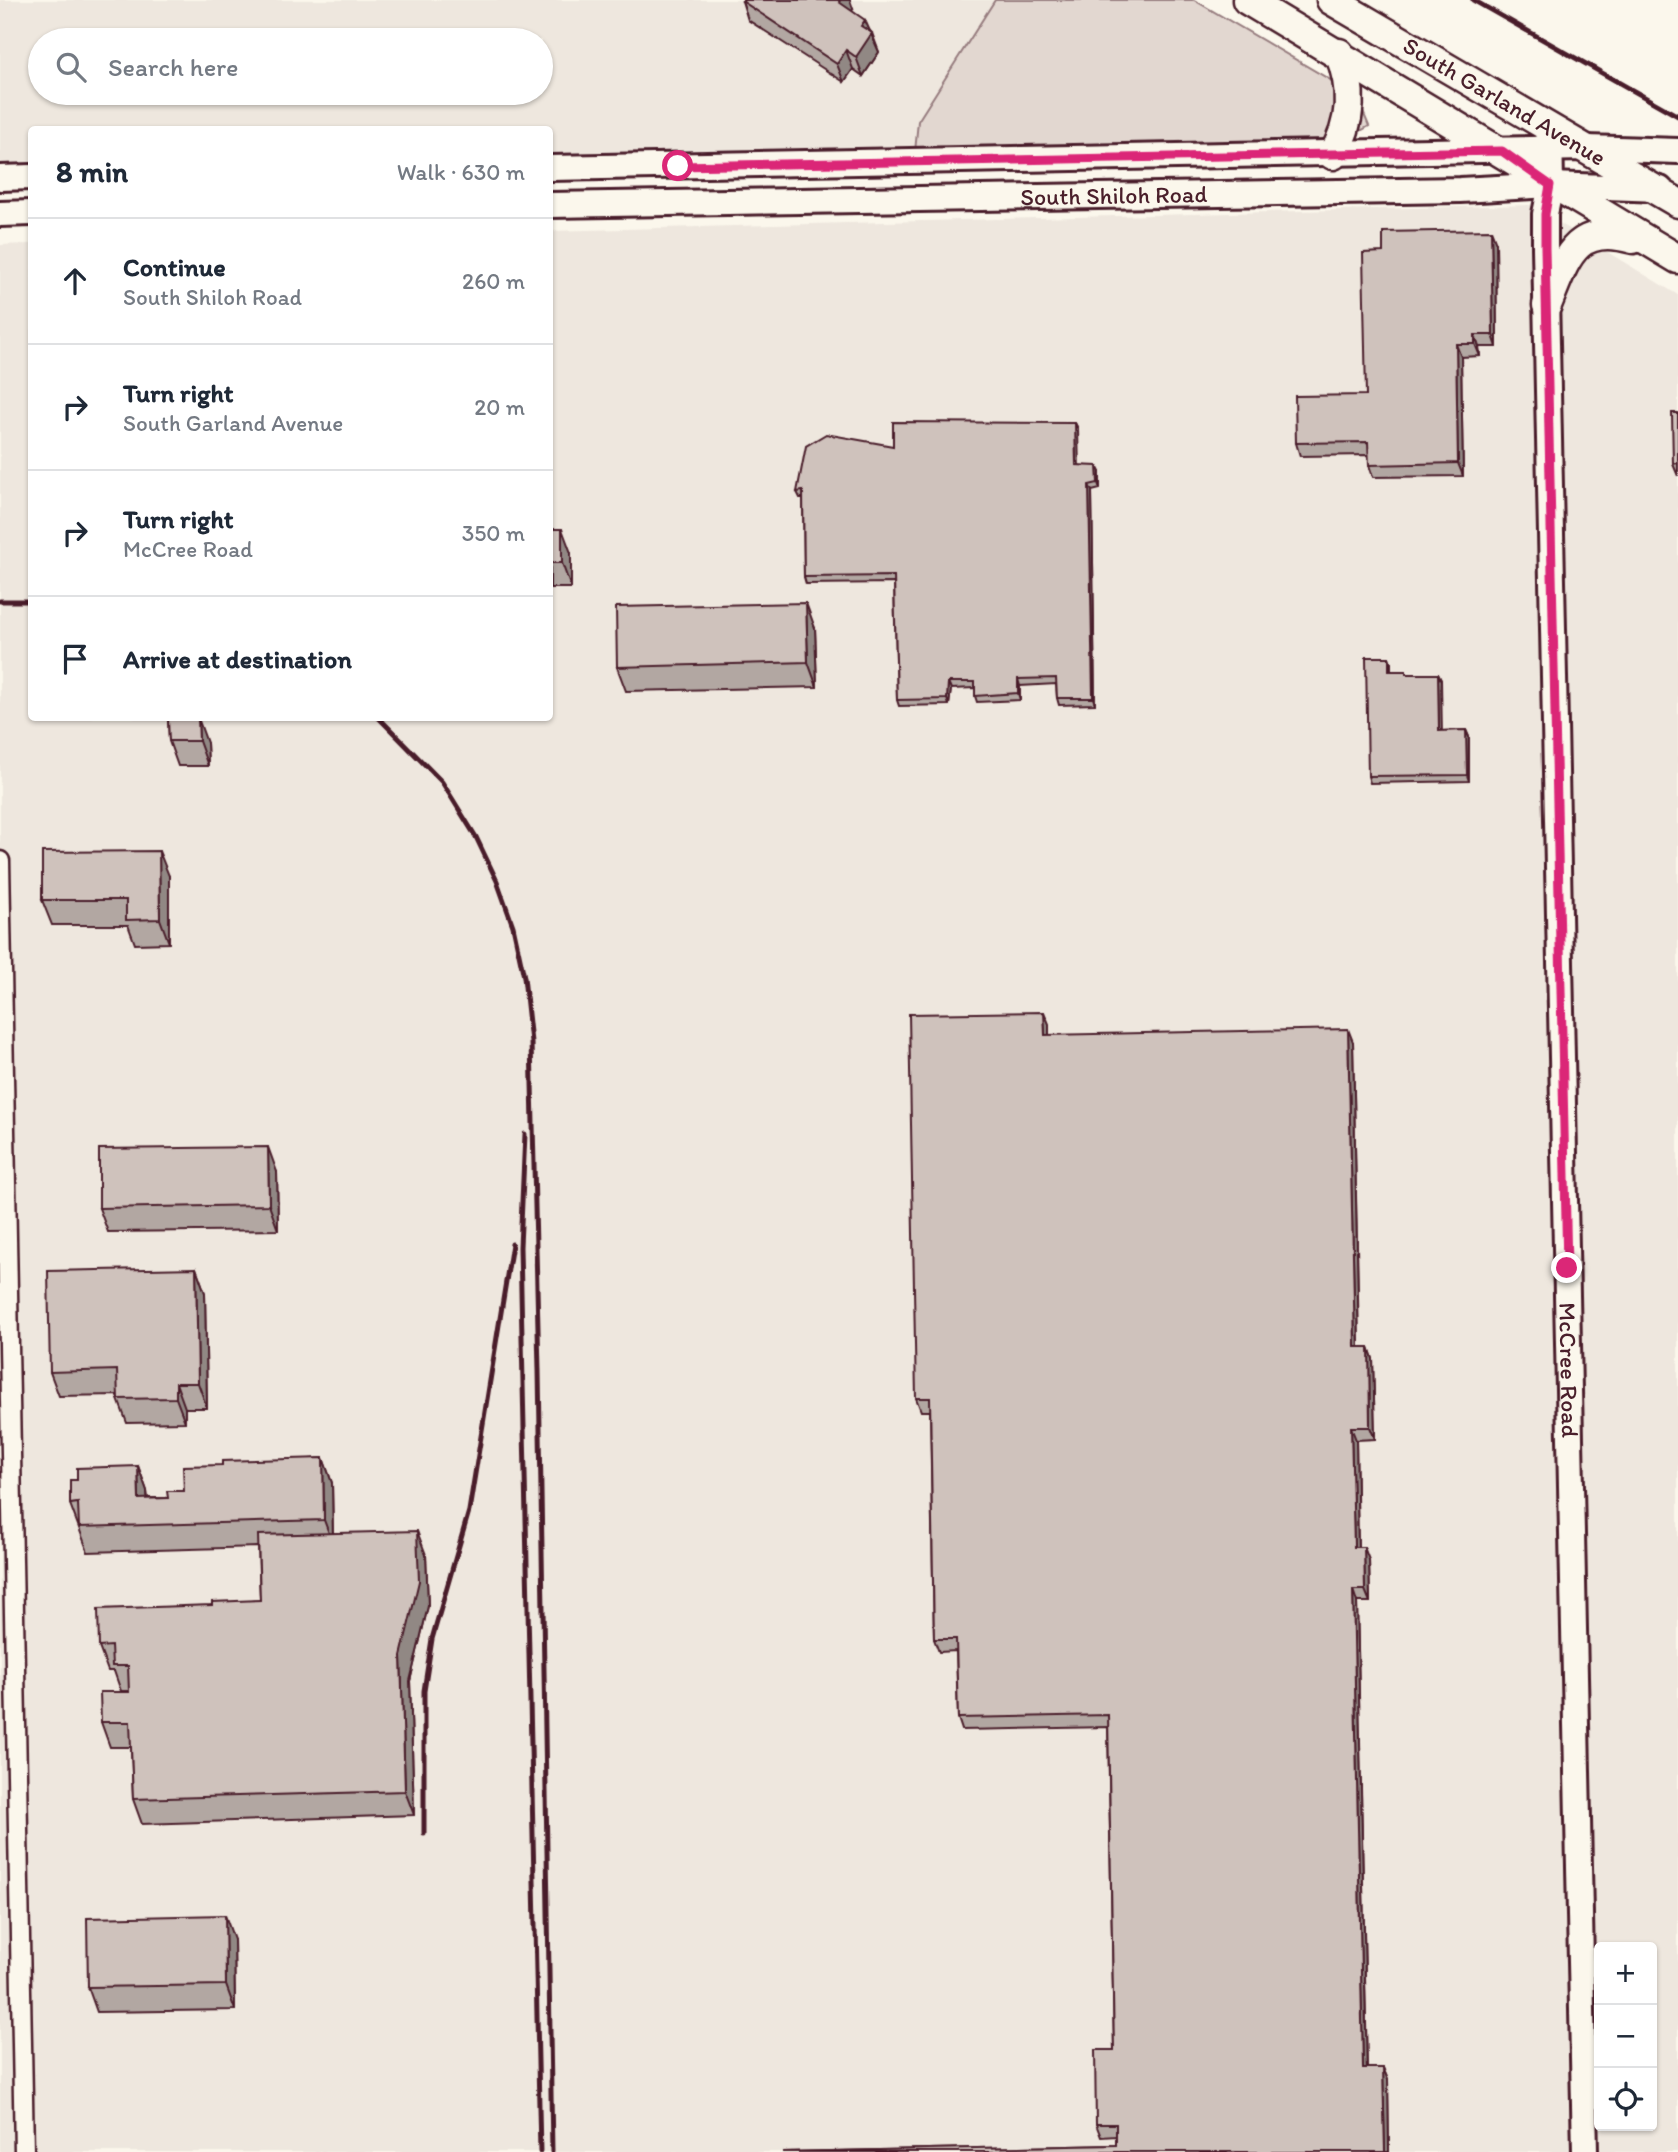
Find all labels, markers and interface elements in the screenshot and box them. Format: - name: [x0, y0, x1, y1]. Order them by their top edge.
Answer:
- search box: [28, 28, 553, 105]
- street label: South Garland Avenue: [1398, 30, 1611, 172]
- icon: search: [52, 48, 90, 86]
- text: Search here: [108, 51, 238, 83]
- route start: [662, 150, 693, 181]
- text: 8 min: [56, 153, 128, 190]
- text: Walk · 630 m: [397, 158, 525, 186]
- street label: South Shiloh Road: [1020, 179, 1208, 211]
- text: Continue: [123, 251, 226, 283]
- icon: ahead: [56, 262, 94, 300]
- text: 260 m: [462, 267, 525, 295]
- text: South Shiloh Road: [123, 283, 302, 311]
- text: Turn right: [123, 377, 234, 409]
- icon: right: [56, 388, 94, 426]
- text: 20 m: [474, 393, 525, 421]
- text: South Garland Avenue: [123, 409, 343, 437]
- text: Turn right: [123, 503, 234, 535]
- icon: right: [56, 514, 94, 552]
- text: 350 m: [462, 519, 525, 547]
- text: McCree Road: [123, 535, 253, 563]
- icon: arrive: [56, 640, 94, 678]
- text: Arrive at destination: [123, 643, 352, 675]
- route end: [1551, 1252, 1582, 1283]
- street label: McCree Road: [1553, 1302, 1585, 1438]
- map controls: [1594, 1942, 1657, 2131]
- button: +: [1594, 1942, 1657, 2005]
- button: −: [1594, 2005, 1657, 2068]
- button: locate: [1594, 2068, 1657, 2131]

